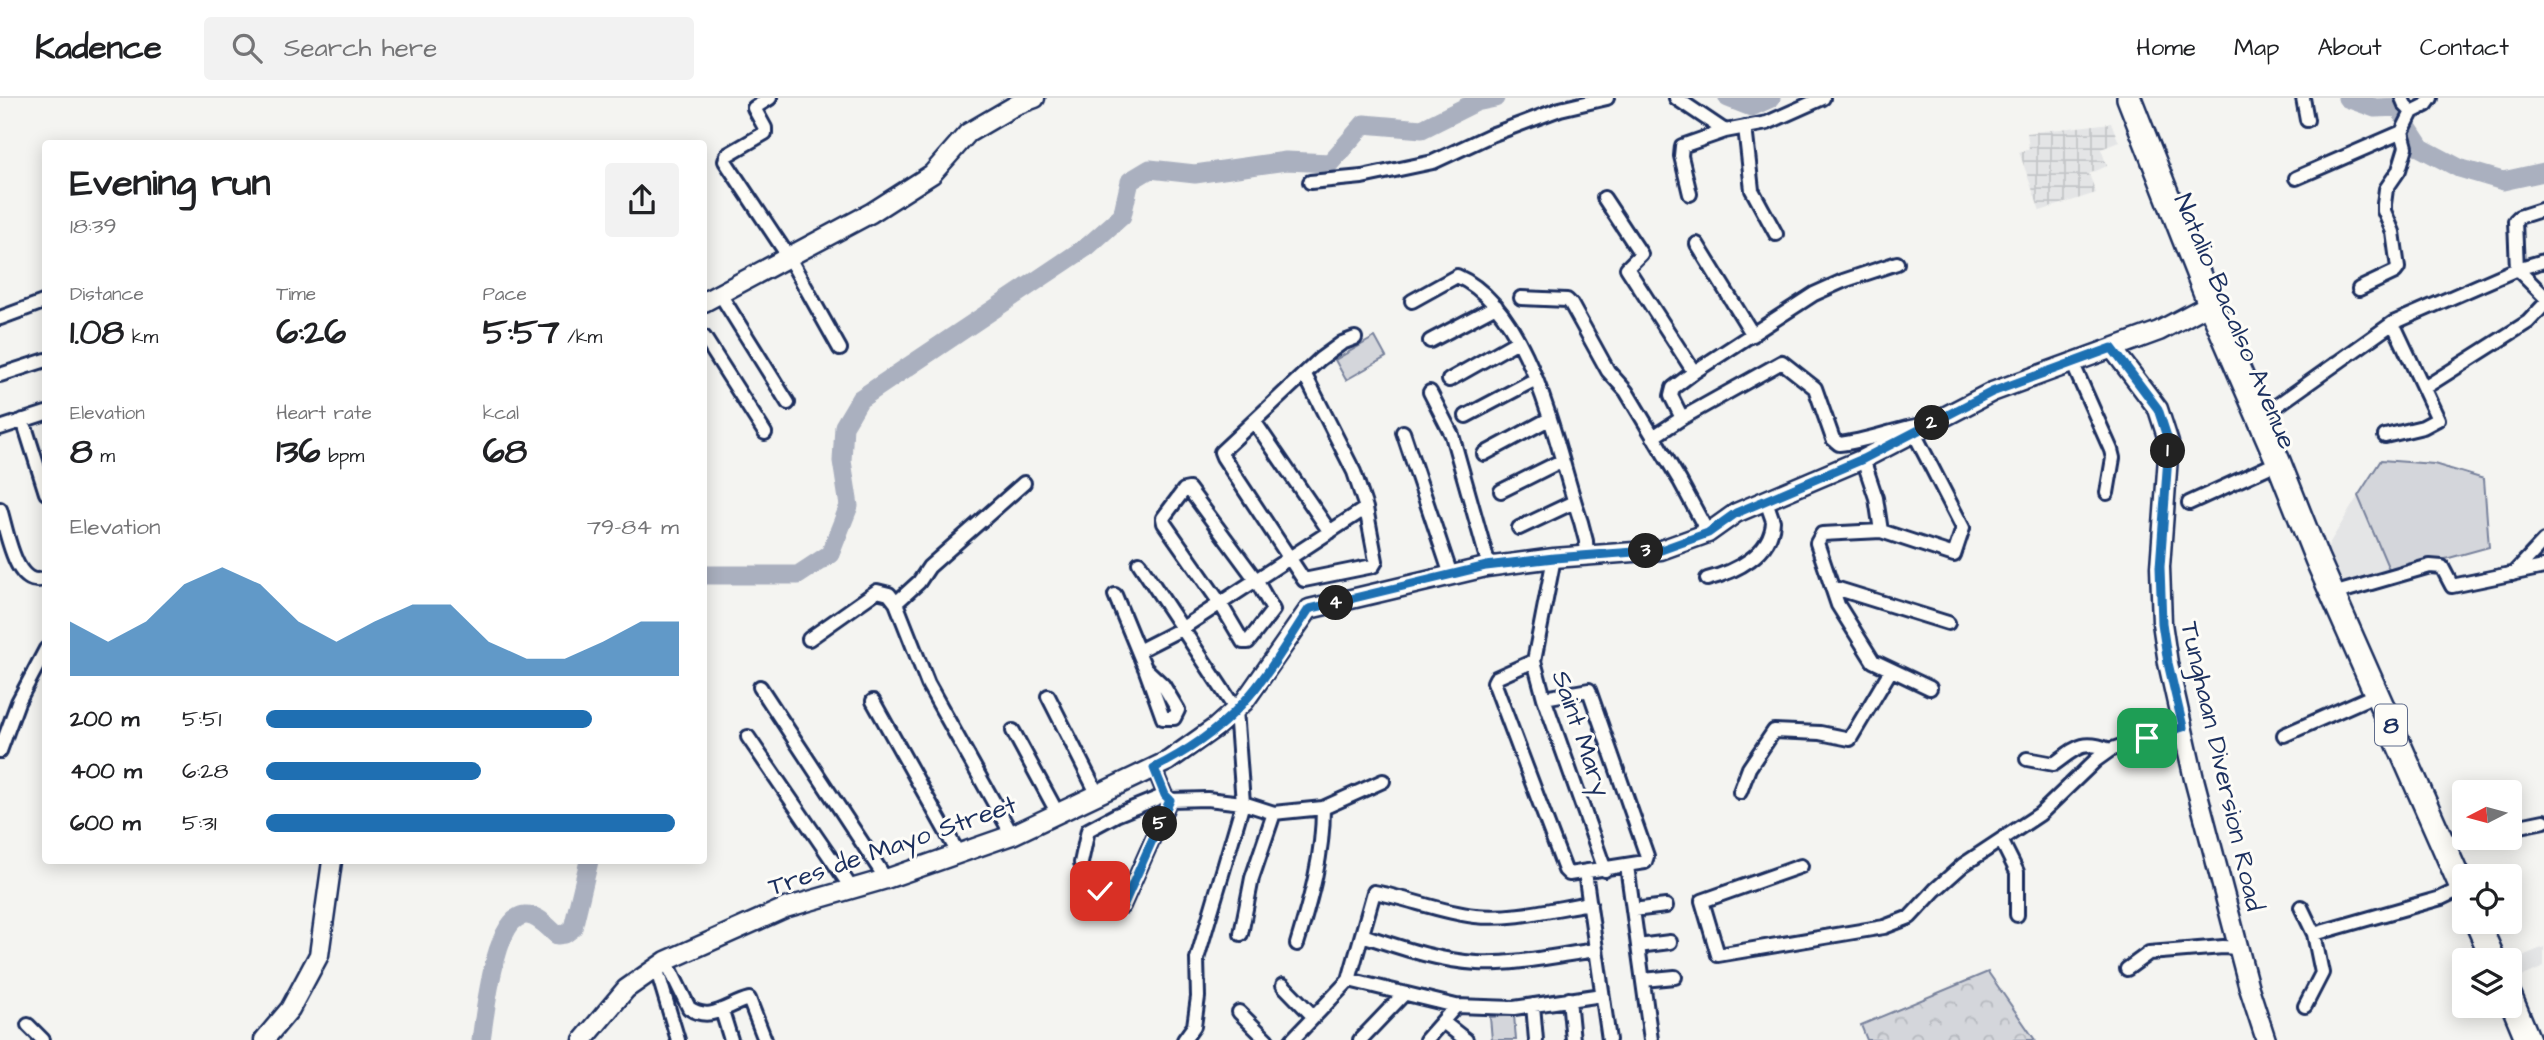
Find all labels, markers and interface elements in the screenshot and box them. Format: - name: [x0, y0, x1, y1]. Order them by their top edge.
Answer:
- search box: [204, 17, 694, 80]
- text: Kadence: [35, 25, 162, 71]
- icon: search: [228, 29, 266, 67]
- text: Search here: [284, 30, 437, 66]
- text: Home: [2136, 31, 2196, 65]
- text: Map: [2234, 31, 2279, 65]
- text: About: [2317, 31, 2382, 65]
- text: Contact: [2420, 31, 2509, 65]
- text: Evening run: [70, 158, 271, 210]
- button: share: [605, 163, 679, 237]
- street label: Natalio Bacalso Avenue: [2165, 188, 2305, 455]
- text: 18:39: [70, 210, 117, 242]
- text: Distance: [70, 281, 144, 308]
- text: Time: [276, 281, 316, 308]
- text: Pace: [483, 281, 527, 308]
- text: 1.08: [70, 308, 124, 357]
- text: 6:26: [276, 308, 346, 357]
- text: 5:57: [483, 308, 560, 357]
- text: km: [124, 324, 158, 351]
- text: /km: [560, 324, 602, 351]
- text: Elevation: [70, 400, 145, 427]
- text: Heart rate: [276, 400, 372, 427]
- text: kcal: [483, 400, 519, 427]
- pin: 2: [1914, 406, 1950, 440]
- text: 2: [1926, 409, 1937, 436]
- text: 8: [70, 427, 93, 476]
- text: 136: [276, 427, 321, 476]
- text: 68: [483, 427, 527, 476]
- pin: 1: [2150, 434, 2186, 468]
- text: 1: [2166, 437, 2169, 464]
- text: m: [93, 443, 115, 470]
- text: bpm: [321, 443, 364, 470]
- text: Elevation: [70, 511, 161, 543]
- text: 79–84 m: [587, 511, 679, 543]
- pin: 3: [1628, 533, 1664, 568]
- text: 3: [1641, 537, 1650, 564]
- pin: 4: [1318, 586, 1354, 620]
- text: 4: [1329, 589, 1342, 616]
- street label: Tunghaan Diversion Road: [2169, 618, 2273, 915]
- street label: Saint Mary: [1541, 665, 1619, 802]
- text: 200 m: [70, 703, 139, 735]
- text: 5:51: [182, 703, 221, 735]
- road number: 8: [2375, 704, 2407, 746]
- pin: [2117, 708, 2177, 768]
- icon: arrive: [2128, 719, 2166, 757]
- text: 400 m: [70, 755, 142, 787]
- text: 6:28: [182, 755, 228, 787]
- north arrow: [2452, 780, 2522, 850]
- map controls: [2452, 780, 2522, 1018]
- street label: Tres de Mayo Street: [763, 786, 1022, 907]
- pin: 5: [1142, 806, 1178, 842]
- text: 600 m: [70, 807, 141, 839]
- text: 5:31: [182, 807, 217, 839]
- text: 5: [1153, 810, 1166, 837]
- pin: [1070, 861, 1130, 921]
- button: locate: [2452, 864, 2522, 934]
- icon: check: [1081, 872, 1119, 910]
- button: layers: [2452, 948, 2522, 1018]

